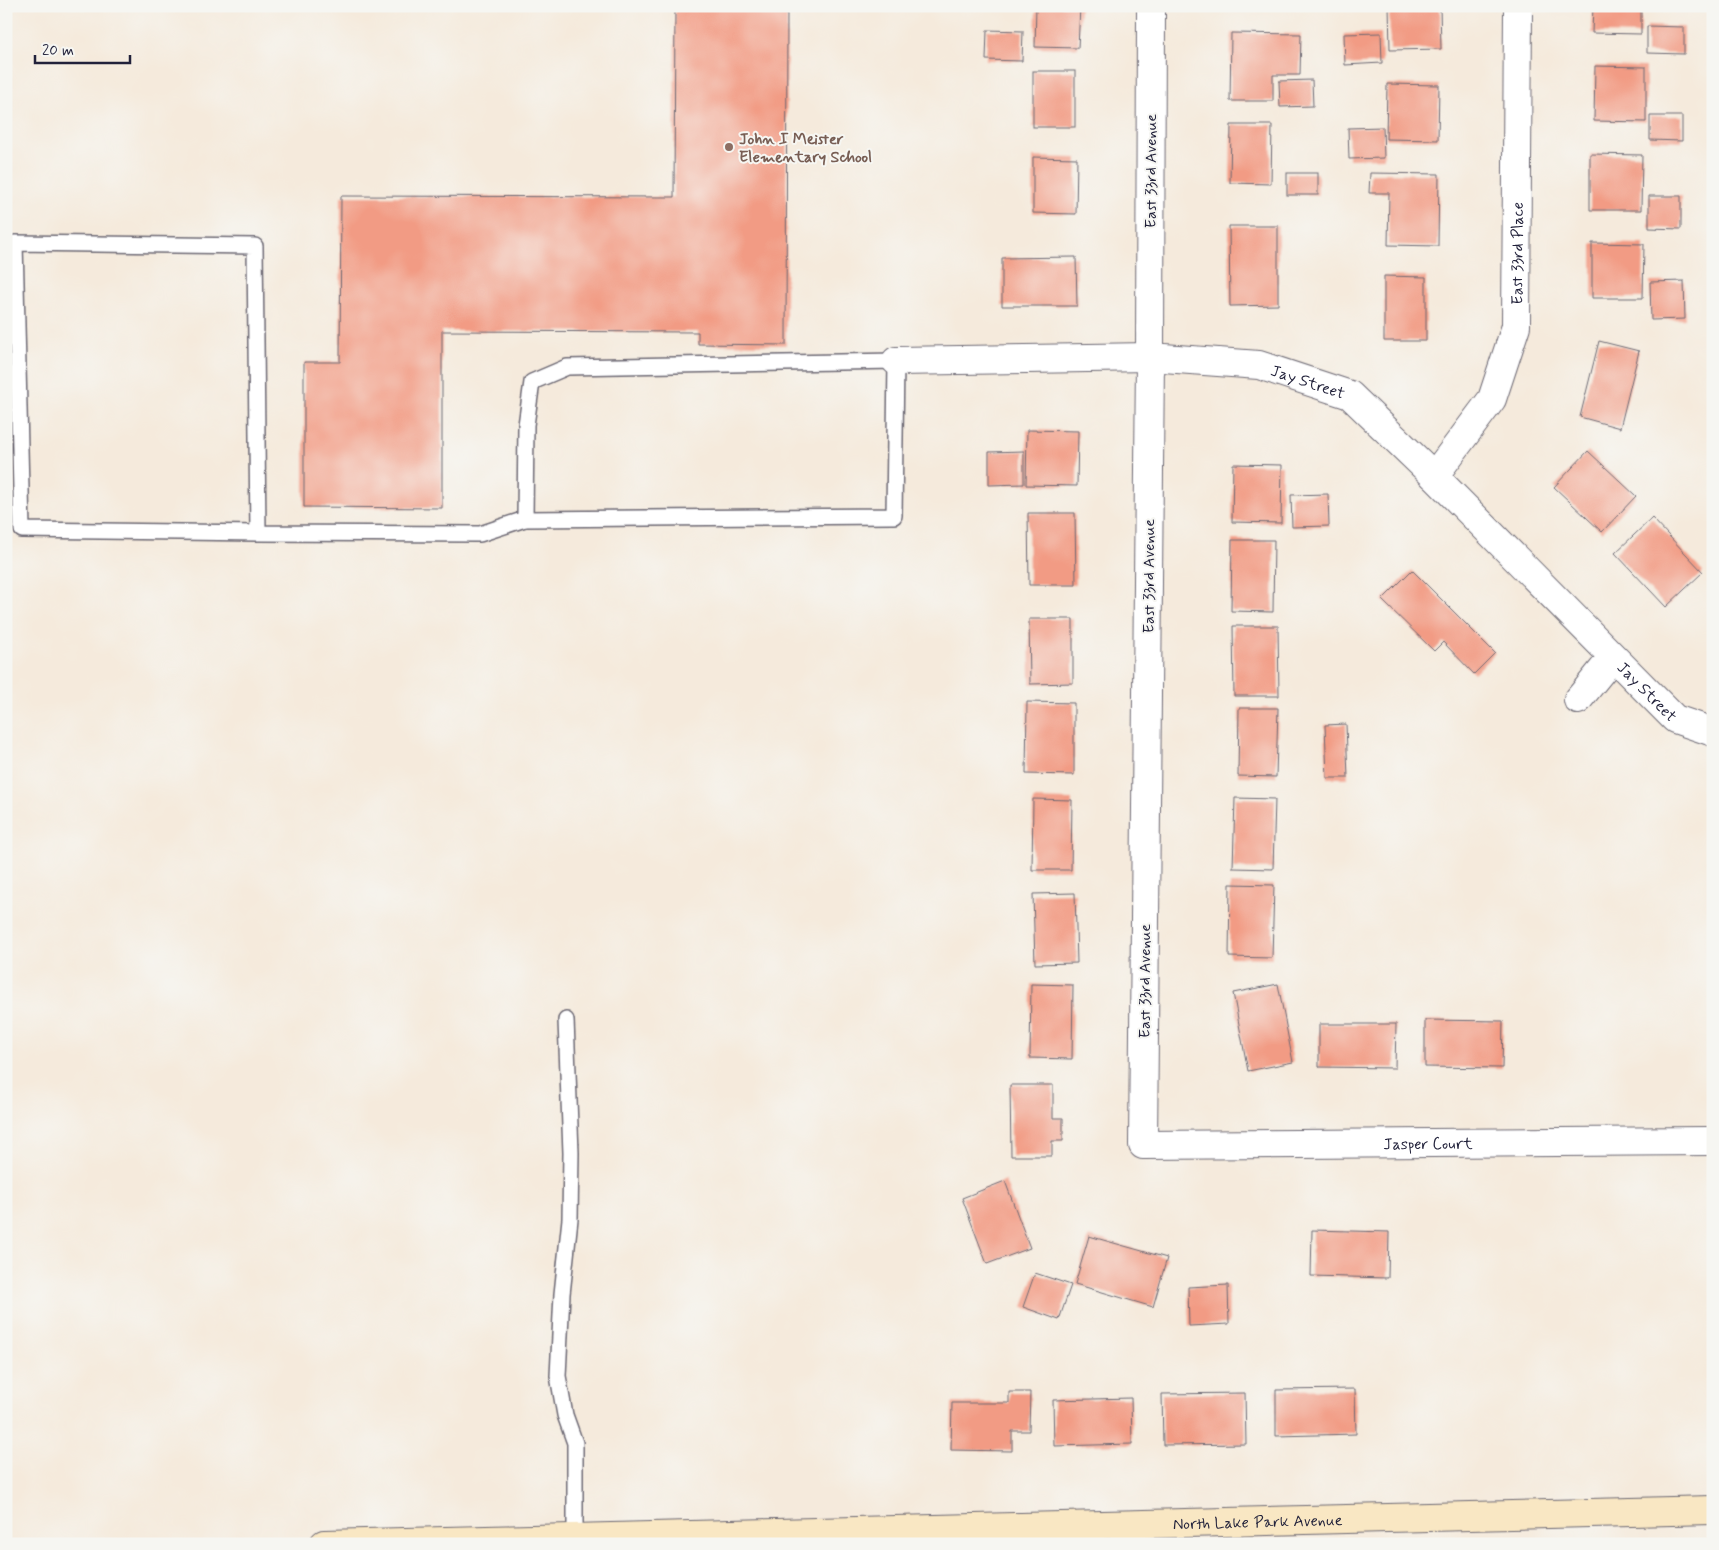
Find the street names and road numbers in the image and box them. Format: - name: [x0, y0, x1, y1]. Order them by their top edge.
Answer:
- street label: East 33rd Avenue: [1141, 114, 1162, 228]
- street label: East 33rd Place: [1507, 202, 1529, 305]
- street label: Jay Street: [1268, 361, 1348, 405]
- street label: East 33rd Avenue: [1139, 519, 1160, 633]
- street label: Jay Street: [1612, 658, 1681, 727]
- street label: East 33rd Avenue: [1135, 924, 1156, 1038]
- street label: Jasper Court: [1383, 1134, 1473, 1155]
- street label: North Lake Park Avenue: [1173, 1510, 1343, 1535]

